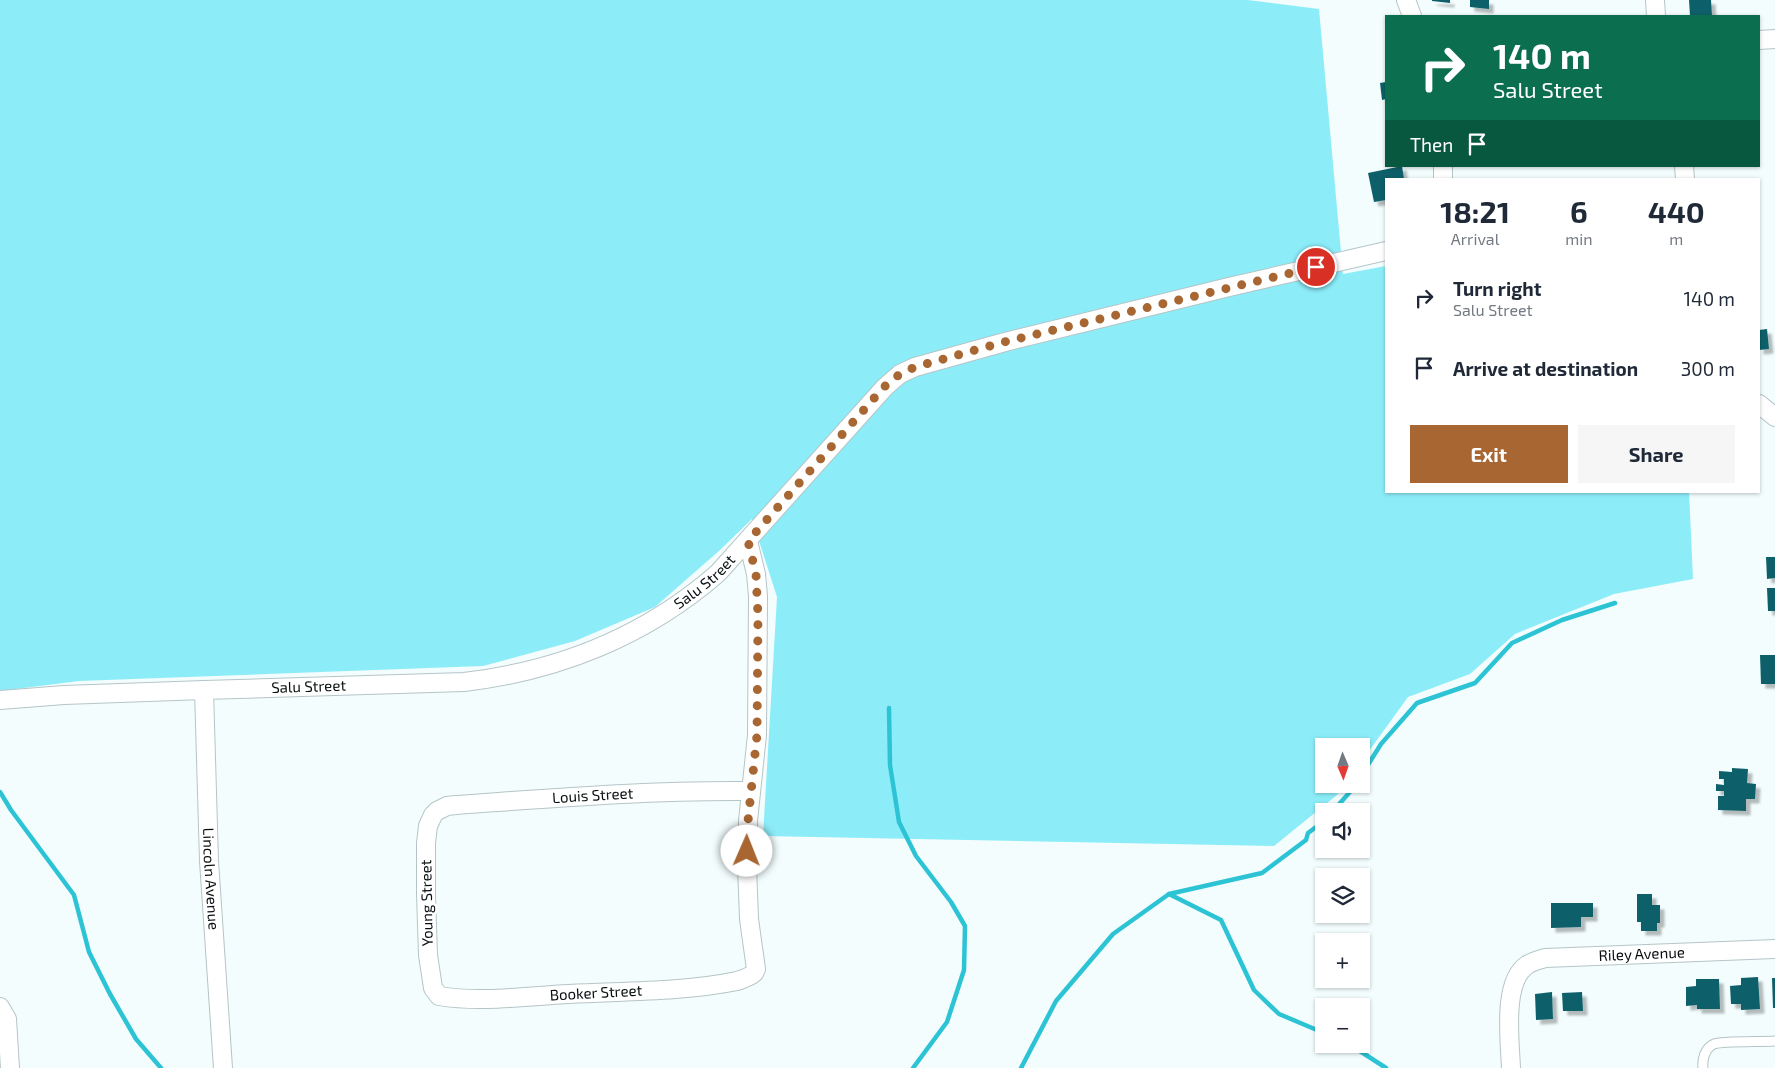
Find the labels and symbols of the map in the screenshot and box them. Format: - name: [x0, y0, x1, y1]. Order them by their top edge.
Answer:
- pin: [1295, 246, 1337, 288]
- street label: Salu Street: [670, 550, 738, 612]
- street label: Salu Street: [271, 676, 347, 696]
- north arrow: [1315, 738, 1370, 792]
- street label: Louis Street: [552, 783, 634, 806]
- position arrow: [720, 824, 772, 876]
- street label: Lincoln Avenue: [200, 827, 224, 931]
- street label: Young Street: [416, 859, 436, 947]
- street label: Riley Avenue: [1598, 943, 1685, 964]
- street label: Booker Street: [549, 981, 643, 1003]

